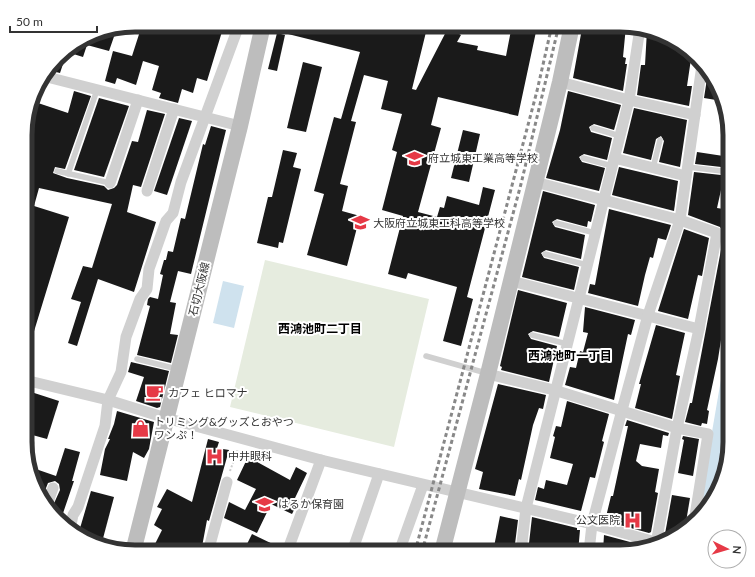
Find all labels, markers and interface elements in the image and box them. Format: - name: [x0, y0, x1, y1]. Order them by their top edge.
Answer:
- scale bar: [10, 8, 97, 34]
- text: 50 m: [16, 14, 43, 29]
- school or university icon: 府立城東工業高等学校: [405, 148, 425, 168]
- place label: 府立城東工業高等学校: [428, 151, 538, 164]
- school or university icon: 大阪府立城東工科高等学校: [350, 213, 370, 233]
- place label: 大阪府立城東工科高等学校: [373, 216, 505, 229]
- street label: 石切大阪線: [186, 261, 211, 317]
- district label: 西鴻池町二丁目: [278, 321, 362, 336]
- district label: 西鴻池町一丁目: [528, 348, 612, 363]
- cafe icon: カフェ ヒロマナ: [145, 383, 165, 403]
- place label: カフェ ヒロマナ: [168, 386, 248, 399]
- place label: トリミング&グッズとおやつ ワンぷ！: [154, 415, 294, 441]
- shop icon: トリミング&グッズとおやつ ワンぷ！: [131, 418, 151, 438]
- hospital icon: 中井眼科: [205, 446, 225, 466]
- place label: 中井眼科: [228, 449, 272, 462]
- school or university icon: はるか保育園: [255, 494, 275, 514]
- place label: はるか保育園: [278, 497, 344, 510]
- hospital icon: 公文医院: [623, 510, 643, 530]
- place label: 公文医院: [576, 513, 620, 526]
- north arrow: [707, 529, 747, 569]
- text: N: [731, 545, 744, 555]

